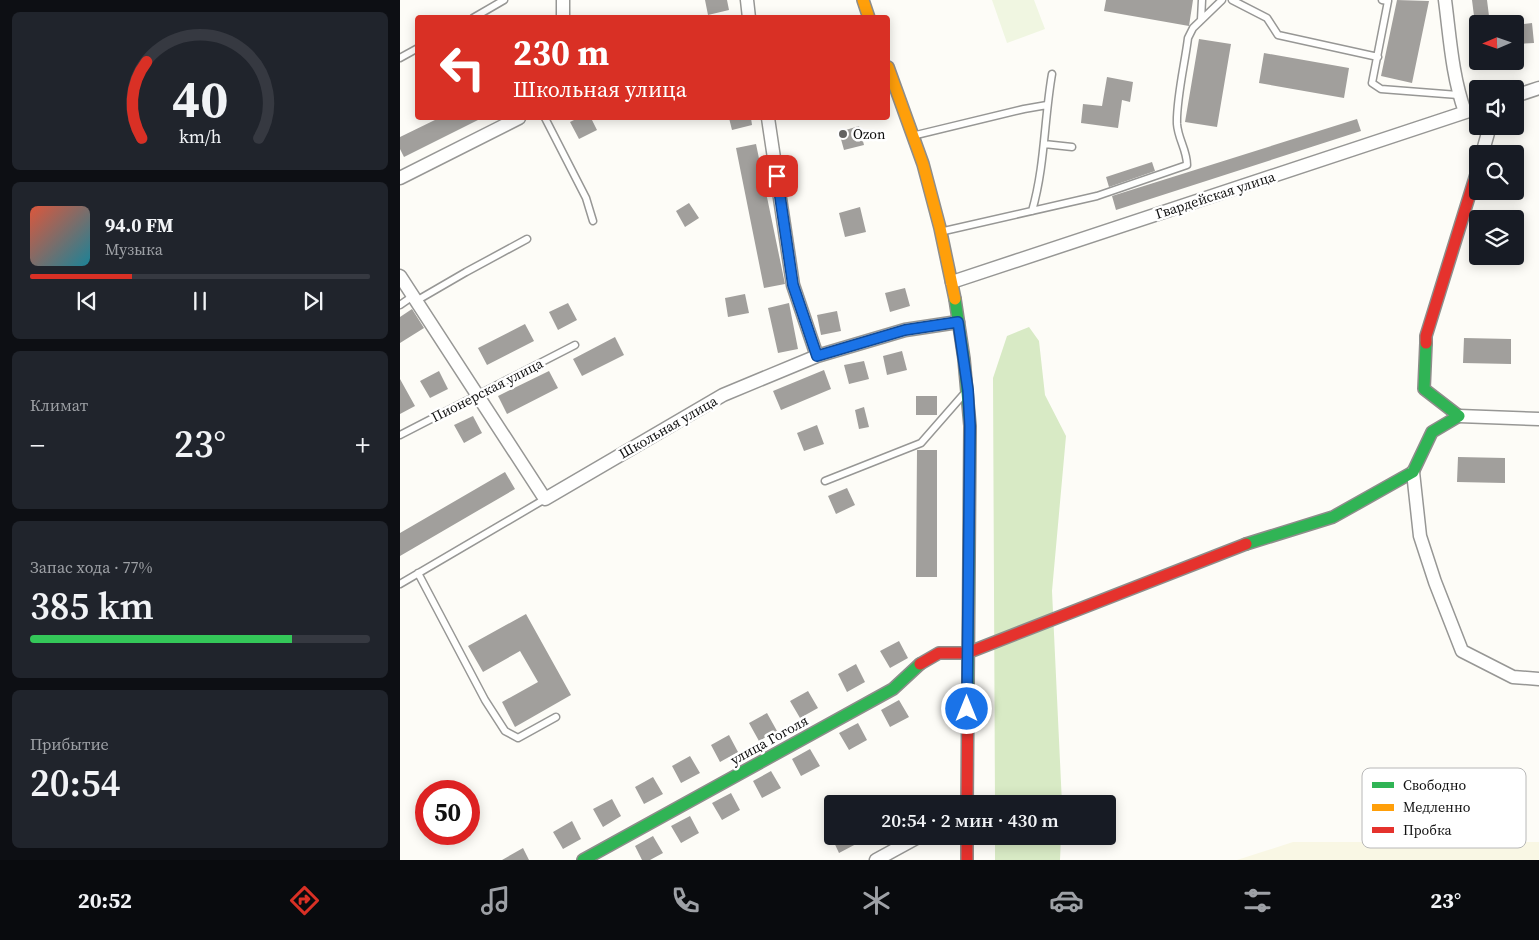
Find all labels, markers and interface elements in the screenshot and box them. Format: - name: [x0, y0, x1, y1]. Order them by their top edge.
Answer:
- north arrow: [1469, 15, 1524, 70]
- map controls: [1469, 15, 1524, 265]
- text: 230 m: [513, 29, 609, 77]
- icon: left: [430, 35, 495, 100]
- text: 40: [172, 63, 228, 134]
- text: Школьная улица: [513, 74, 687, 104]
- button: sound: [1469, 80, 1524, 135]
- text: km/h: [179, 124, 222, 149]
- place label: Ozon: [853, 124, 886, 144]
- marker: Ozon: [837, 128, 849, 140]
- button: search: [1469, 145, 1524, 200]
- pin: [756, 155, 798, 197]
- icon: arrive: [763, 162, 791, 190]
- street label: Гвардейская улица: [1152, 166, 1278, 224]
- button: layers: [1469, 210, 1524, 265]
- text: 94.0 FM: [105, 212, 174, 238]
- text: Музыка: [105, 238, 163, 260]
- icon: previous: [73, 287, 101, 315]
- icon: pause: [186, 287, 214, 315]
- icon: next: [299, 287, 327, 315]
- street label: Пионерская улица: [428, 353, 547, 427]
- street label: Школьная улица: [615, 390, 722, 463]
- text: Климат: [30, 394, 88, 416]
- text: 23°: [174, 418, 226, 470]
- text: −: [30, 426, 45, 464]
- text: +: [355, 426, 370, 464]
- text: Запас хода · 77%: [30, 556, 153, 578]
- text: 385 km: [30, 580, 154, 632]
- position arrow: [940, 682, 992, 734]
- street label: улица Гоголя: [726, 710, 812, 770]
- text: Прибытие: [30, 733, 109, 755]
- text: 20:54: [30, 757, 120, 809]
- legend: [1362, 768, 1526, 848]
- text: Свободно: [1403, 775, 1466, 795]
- speed limit sign: 50: [415, 780, 480, 845]
- text: Медленно: [1403, 797, 1471, 817]
- text: 20:54 · 2 мин · 430 m: [881, 807, 1059, 833]
- text: Пробка: [1403, 820, 1452, 840]
- icon: directions: [287, 883, 322, 918]
- icon: music: [478, 883, 513, 918]
- icon: phone: [668, 883, 703, 918]
- icon: climate: [859, 883, 894, 918]
- icon: car: [1049, 883, 1084, 918]
- icon: filters: [1240, 883, 1275, 918]
- text: 20:52: [78, 885, 132, 915]
- text: 23°: [1430, 885, 1461, 915]

